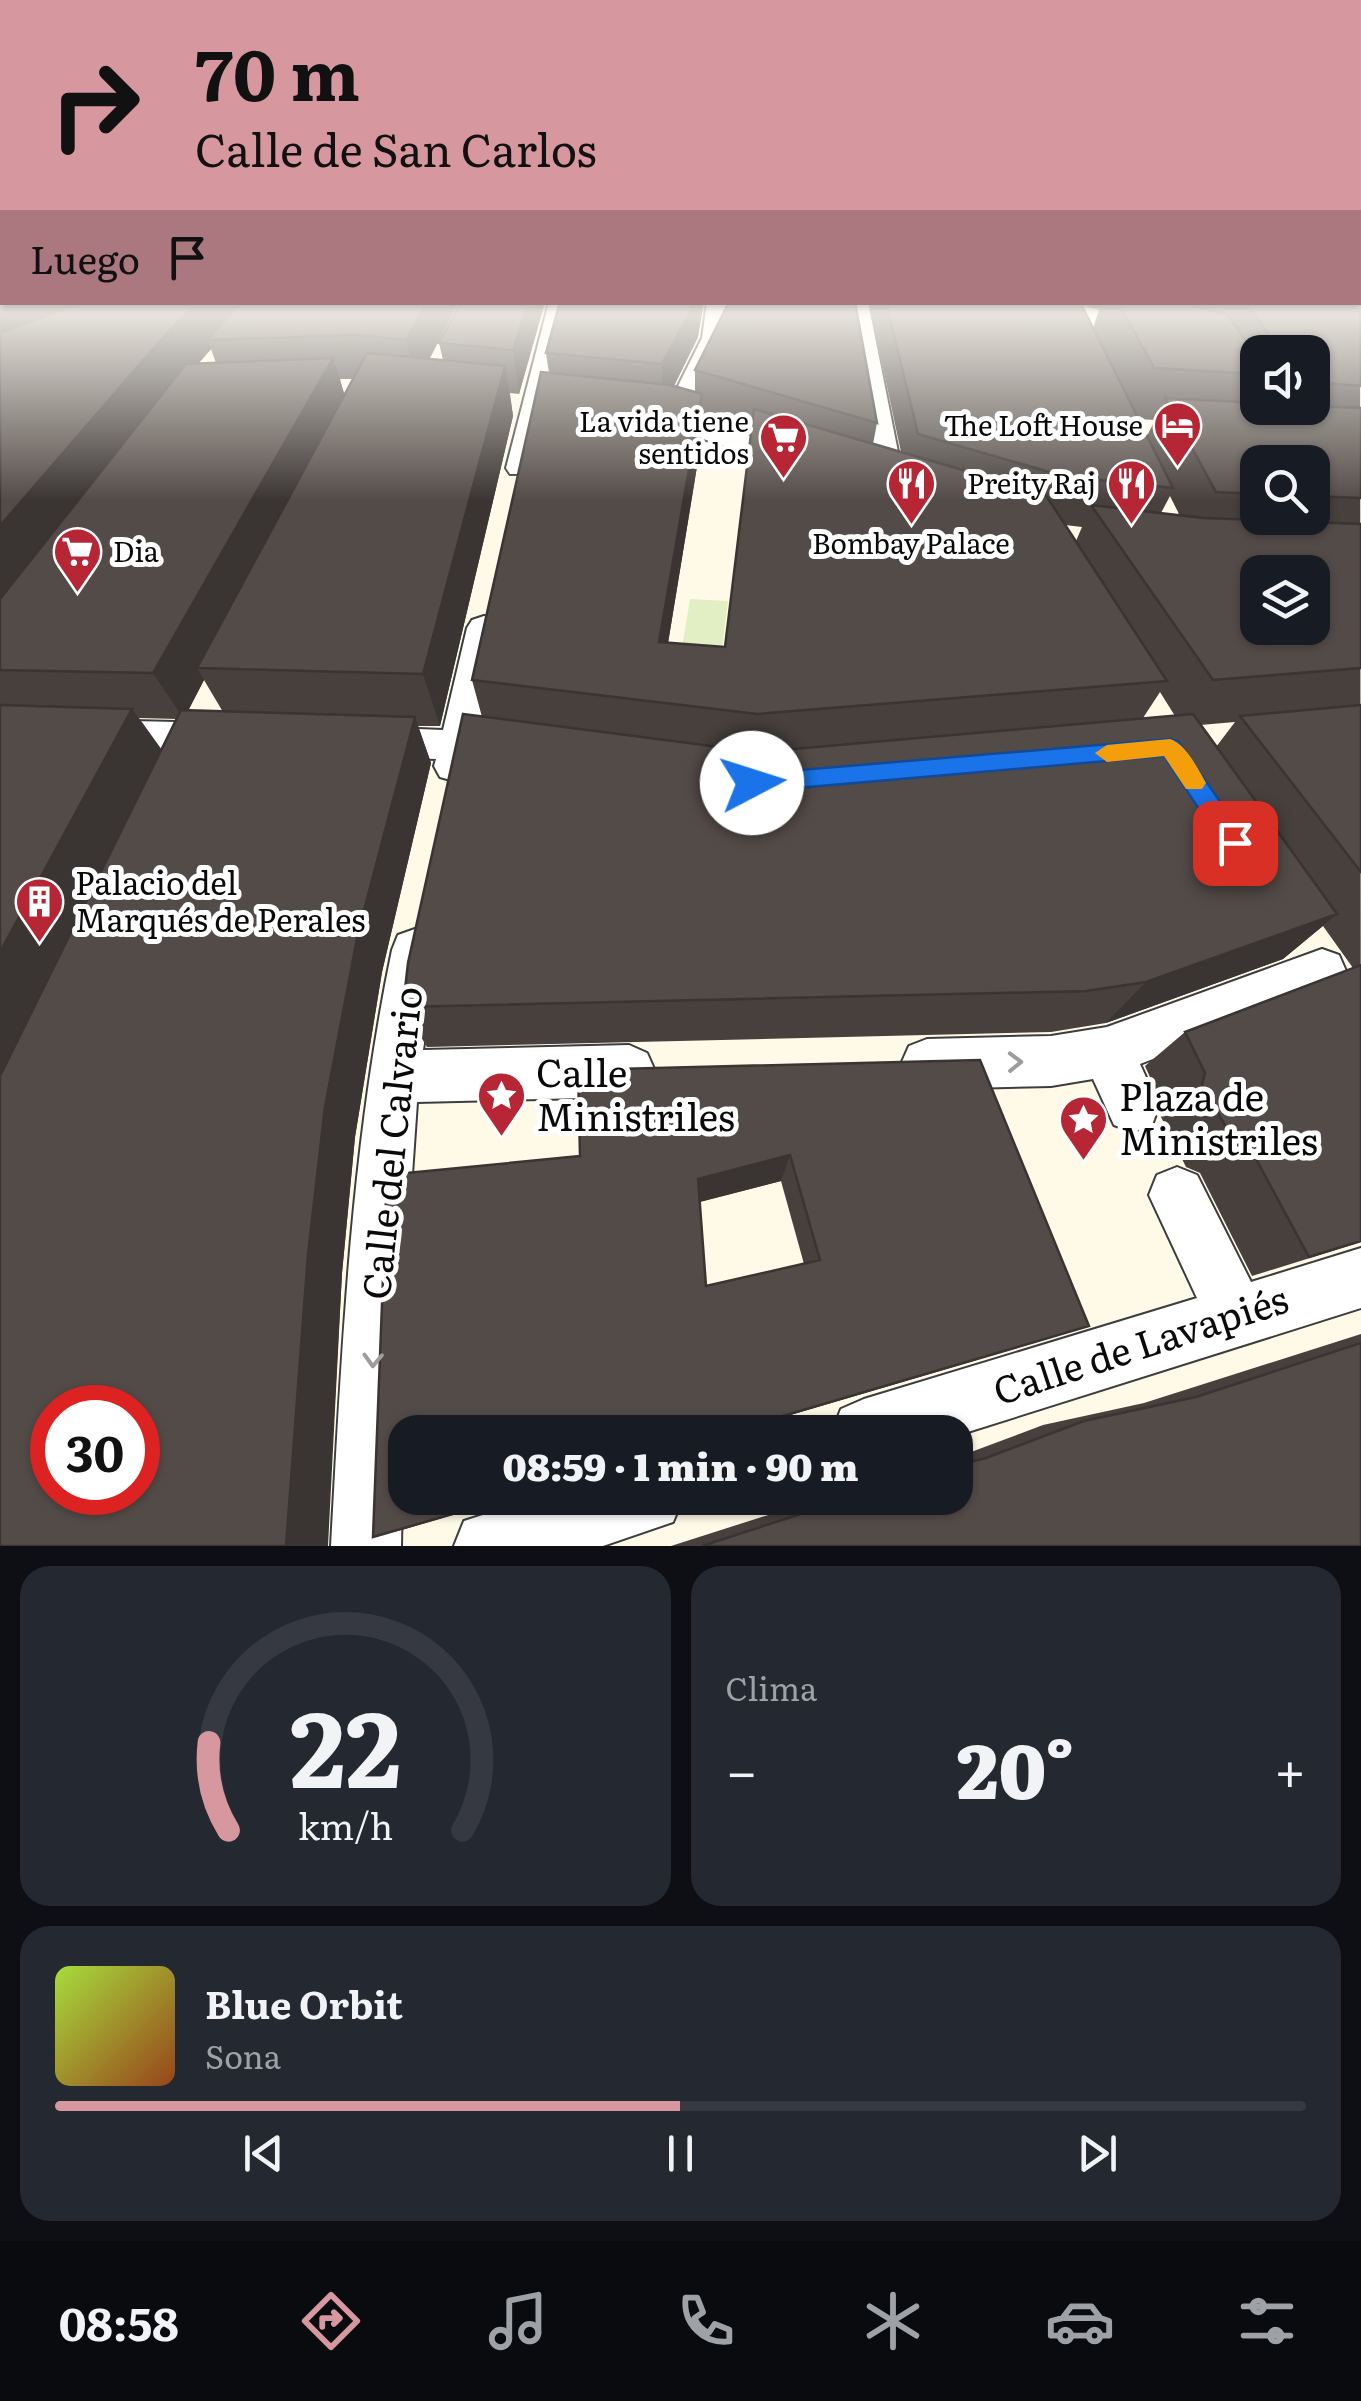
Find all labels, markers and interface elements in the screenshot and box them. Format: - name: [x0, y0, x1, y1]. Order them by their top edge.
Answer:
- text: 70 m: [195, 19, 360, 123]
- icon: right: [30, 40, 160, 170]
- text: Calle de San Carlos: [195, 114, 597, 181]
- text: Luego: [30, 229, 140, 286]
- icon: arrive: [160, 230, 215, 285]
- map controls: [1240, 335, 1330, 645]
- button: sound: [1240, 335, 1330, 425]
- place label: La vida tiene sentidos: [579, 399, 749, 473]
- hotel icon: The Loft House: [1152, 400, 1204, 468]
- place label: The Loft House: [944, 403, 1143, 445]
- supermarket icon: La vida tiene sentidos: [758, 412, 810, 480]
- button: search: [1240, 445, 1330, 535]
- restaurant icon: Bombay Palace: [885, 458, 937, 526]
- restaurant icon: Preity Raj: [1105, 458, 1157, 526]
- place label: Preity Raj: [967, 461, 1096, 503]
- place label: Bombay Palace: [812, 521, 1010, 563]
- supermarket icon: Dia: [52, 526, 104, 594]
- place label: Dia: [113, 529, 159, 571]
- button: layers: [1240, 555, 1330, 645]
- position arrow: [700, 731, 804, 835]
- pin: [1193, 801, 1278, 886]
- icon: arrive: [1208, 816, 1263, 871]
- place label: Palacio del Marqués de Perales: [75, 857, 366, 942]
- building icon: Palacio del Marqués de Perales: [14, 876, 66, 944]
- street label: Calle del Calvario: [345, 983, 434, 1302]
- place label: Calle Ministriles: [536, 1042, 735, 1143]
- one-way arrow: [1008, 1051, 1024, 1072]
- place label: Plaza de Ministriles: [1119, 1066, 1318, 1167]
- place icon: Calle Ministriles: [475, 1070, 527, 1138]
- place icon: Plaza de Ministriles: [1058, 1094, 1110, 1162]
- street label: Calle de Lavapiés: [985, 1268, 1295, 1417]
- one-way arrow: [363, 1352, 384, 1368]
- speed limit sign: 30: [30, 1385, 160, 1515]
- text: 08:59 · 1 min · 90 m: [502, 1436, 859, 1493]
- text: Clima: [726, 1663, 817, 1711]
- text: 22: [289, 1666, 401, 1820]
- text: 20°: [957, 1711, 1075, 1822]
- text: −: [726, 1727, 758, 1809]
- text: +: [1274, 1727, 1306, 1809]
- text: km/h: [298, 1798, 393, 1851]
- text: Blue Orbit: [205, 1974, 403, 2031]
- text: Sona: [205, 2031, 281, 2079]
- icon: previous: [236, 2126, 291, 2181]
- icon: pause: [653, 2126, 708, 2181]
- icon: next: [1070, 2126, 1125, 2181]
- icon: directions: [296, 2286, 366, 2356]
- icon: music: [483, 2286, 553, 2356]
- icon: phone: [671, 2286, 741, 2356]
- icon: climate: [858, 2286, 928, 2356]
- icon: car: [1045, 2286, 1115, 2356]
- icon: filters: [1232, 2286, 1302, 2356]
- text: 08:58: [59, 2288, 179, 2355]

